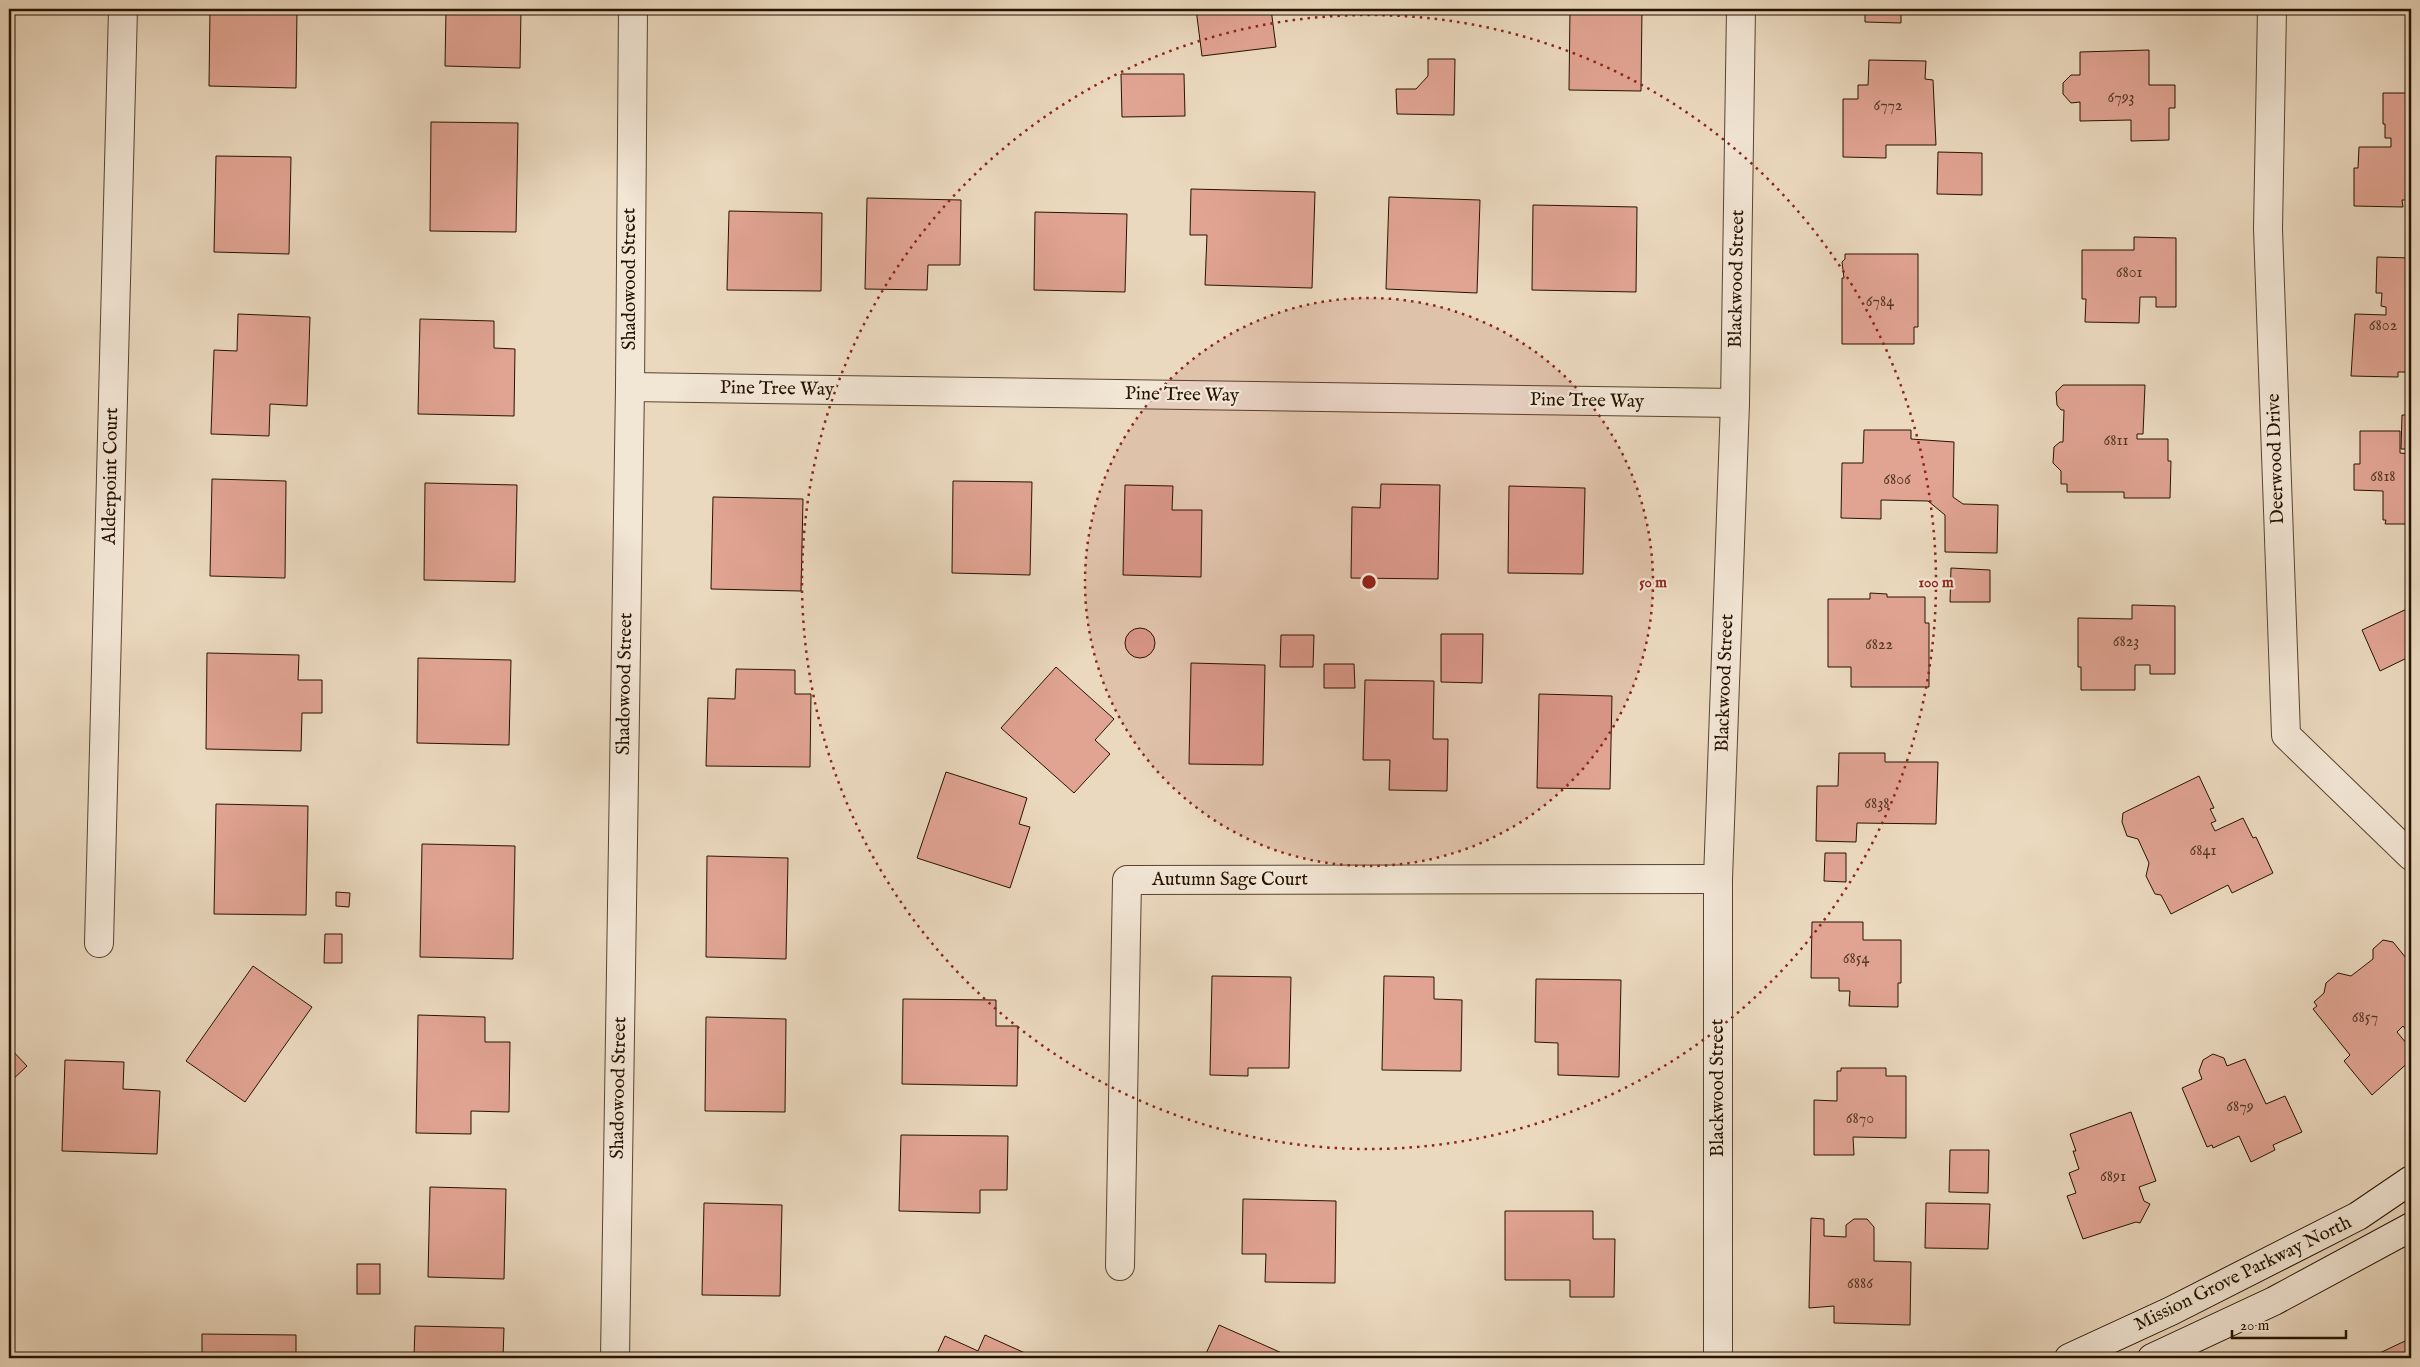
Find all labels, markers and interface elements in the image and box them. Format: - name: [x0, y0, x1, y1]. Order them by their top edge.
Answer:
- house number: 6793: [2107, 88, 2135, 108]
- house number: 6772: [1873, 96, 1903, 116]
- street label: Shadowood Street: [618, 207, 642, 350]
- street label: Blackwood Street: [1724, 209, 1750, 348]
- house number: 6801: [2116, 263, 2142, 283]
- house number: 6784: [1866, 292, 1894, 312]
- house number: 6802: [2369, 316, 2397, 336]
- street label: Pine Tree Way: [720, 376, 835, 402]
- street label: Pine Tree Way: [1125, 382, 1240, 408]
- street label: Pine Tree Way: [1530, 388, 1645, 414]
- street label: Deerwood Drive: [2262, 393, 2290, 525]
- street label: Alderpoint Court: [98, 407, 124, 546]
- house number: 6811: [2104, 431, 2129, 451]
- house number: 6818: [2370, 467, 2396, 487]
- house number: 6806: [1883, 470, 1911, 490]
- centre of rings: [1360, 573, 1378, 591]
- text: 50 m: [1639, 573, 1667, 592]
- text: 100 m: [1918, 573, 1954, 592]
- street label: Shadowood Street: [612, 612, 638, 755]
- street label: Blackwood Street: [1711, 613, 1739, 753]
- house number: 6823: [2113, 632, 2139, 652]
- house number: 6822: [1865, 635, 1893, 655]
- house number: 6838: [1864, 794, 1890, 814]
- house number: 6841: [2190, 841, 2216, 861]
- street label: Autumn Sage Court: [1151, 868, 1309, 892]
- house number: 6854: [1843, 949, 1869, 969]
- house number: 6857: [2352, 1008, 2378, 1028]
- street label: Shadowood Street: [606, 1016, 632, 1159]
- street label: Blackwood Street: [1706, 1018, 1730, 1157]
- house number: 6879: [2226, 1097, 2254, 1117]
- house number: 6870: [1846, 1109, 1874, 1129]
- house number: 6891: [2100, 1167, 2126, 1187]
- street label: Mission Grove Parkway North: [2130, 1211, 2356, 1337]
- house number: 6886: [1847, 1274, 1873, 1294]
- scale bar: [2232, 1307, 2346, 1339]
- text: 20 m: [2240, 1316, 2270, 1335]

